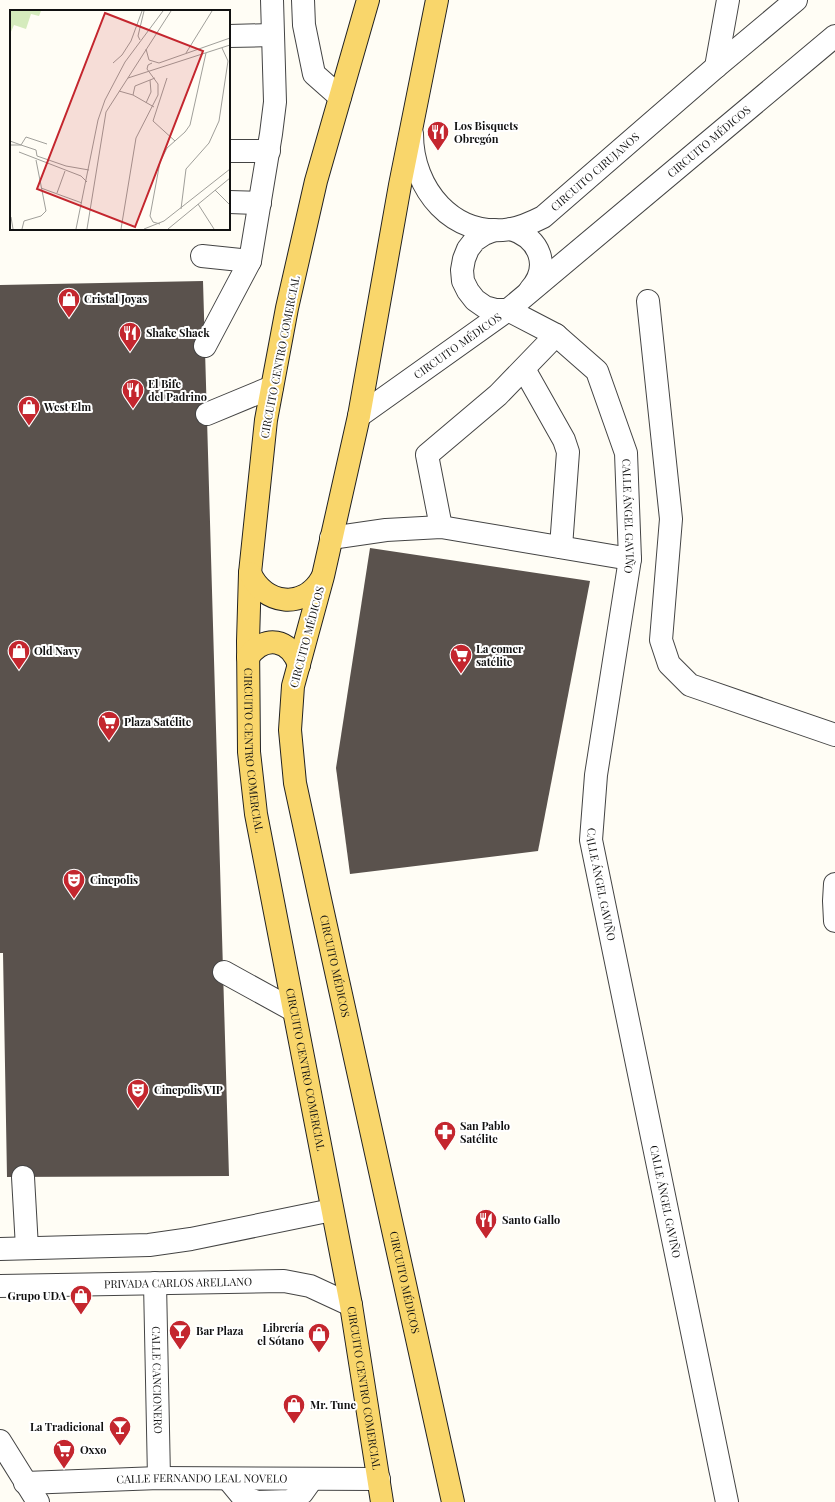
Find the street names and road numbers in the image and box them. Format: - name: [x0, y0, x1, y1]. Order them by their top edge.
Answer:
- street label: CIRCUITO MÉDICOS: [664, 102, 754, 181]
- street label: CIRCUITO CIRUJANOS: [547, 129, 642, 214]
- street label: CIRCUITO CENTRO COMERCIAL: [256, 274, 303, 439]
- street label: CIRCUITO MÉDICOS: [410, 309, 504, 382]
- street label: CALLE ÁNGEL GAVIÑO: [619, 458, 638, 575]
- street label: CIRCUITO MÉDICOS: [286, 584, 327, 689]
- street label: CIRCUITO CENTRO COMERCIAL: [241, 668, 268, 834]
- street label: CALLE ÁNGEL GAVIÑO: [584, 827, 620, 942]
- street label: CIRCUITO MÉDICOS: [317, 913, 354, 1019]
- street label: CIRCUITO CENTRO COMERCIAL: [283, 987, 329, 1153]
- street label: CALLE ÁNGEL GAVIÑO: [647, 1144, 685, 1259]
- street label: CIRCUITO MÉDICOS: [386, 1230, 424, 1335]
- street label: PRIVADA CARLOS ARELLANO: [104, 1274, 252, 1291]
- street label: CIRCUITO CENTRO COMERCIAL: [344, 1305, 385, 1471]
- street label: CALLE CANCIONERO: [149, 1326, 166, 1434]
- street label: CALLE FERNANDO LEAL NOVELO: [116, 1470, 287, 1487]

